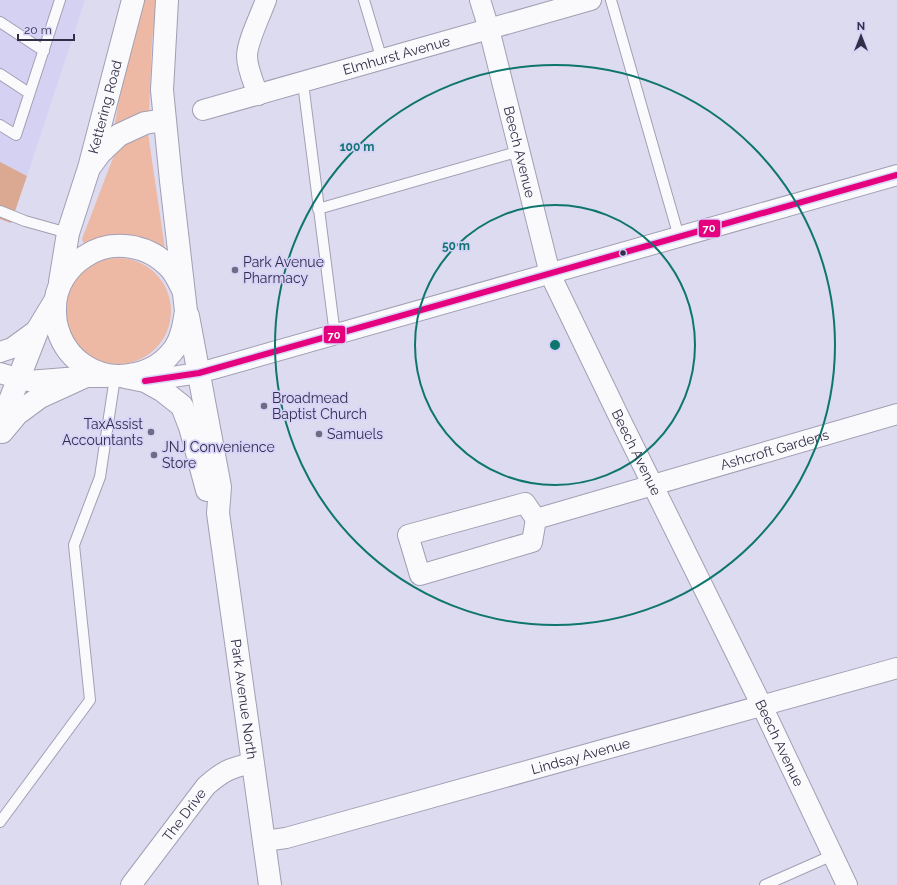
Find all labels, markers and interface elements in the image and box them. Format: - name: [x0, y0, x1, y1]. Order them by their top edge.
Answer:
- scale bar: [18, 16, 74, 42]
- north arrow: [841, 16, 881, 56]
- text: N: [857, 20, 865, 33]
- text: 20 m: [24, 23, 52, 37]
- street label: Elmhurst Avenue: [341, 32, 452, 78]
- street label: Kettering Road: [85, 58, 125, 156]
- street label: Beech Avenue: [500, 104, 539, 199]
- text: 100 m: [340, 140, 374, 154]
- line badge: 70: [698, 219, 721, 238]
- text: 70: [703, 222, 716, 235]
- text: 50 m: [442, 239, 470, 253]
- unlabelled marker: [618, 248, 628, 258]
- place label: Park Avenue Pharmacy: [243, 254, 324, 286]
- marker: Park Avenue Pharmacy: [230, 265, 240, 275]
- line badge: 70: [323, 325, 346, 344]
- text: 70: [328, 329, 341, 342]
- centre of rings: [548, 338, 562, 352]
- place label: Broadmead Baptist Church: [272, 390, 367, 422]
- marker: Broadmead Baptist Church: [259, 401, 269, 411]
- street label: Beech Avenue: [609, 407, 664, 498]
- place label: TaxAssist Accountants: [62, 416, 143, 448]
- place label: Samuels: [327, 426, 383, 442]
- street label: Ashcroft Gardens: [718, 426, 831, 473]
- marker: TaxAssist Accountants: [146, 427, 156, 437]
- marker: Samuels: [314, 429, 324, 439]
- place label: JNJ Convenience Store: [162, 439, 275, 471]
- marker: JNJ Convenience Store: [149, 450, 159, 460]
- street label: Park Avenue North: [228, 638, 260, 760]
- street label: Beech Avenue: [752, 697, 807, 789]
- street label: Lindsay Avenue: [529, 735, 632, 777]
- street label: The Drive: [159, 785, 209, 844]

